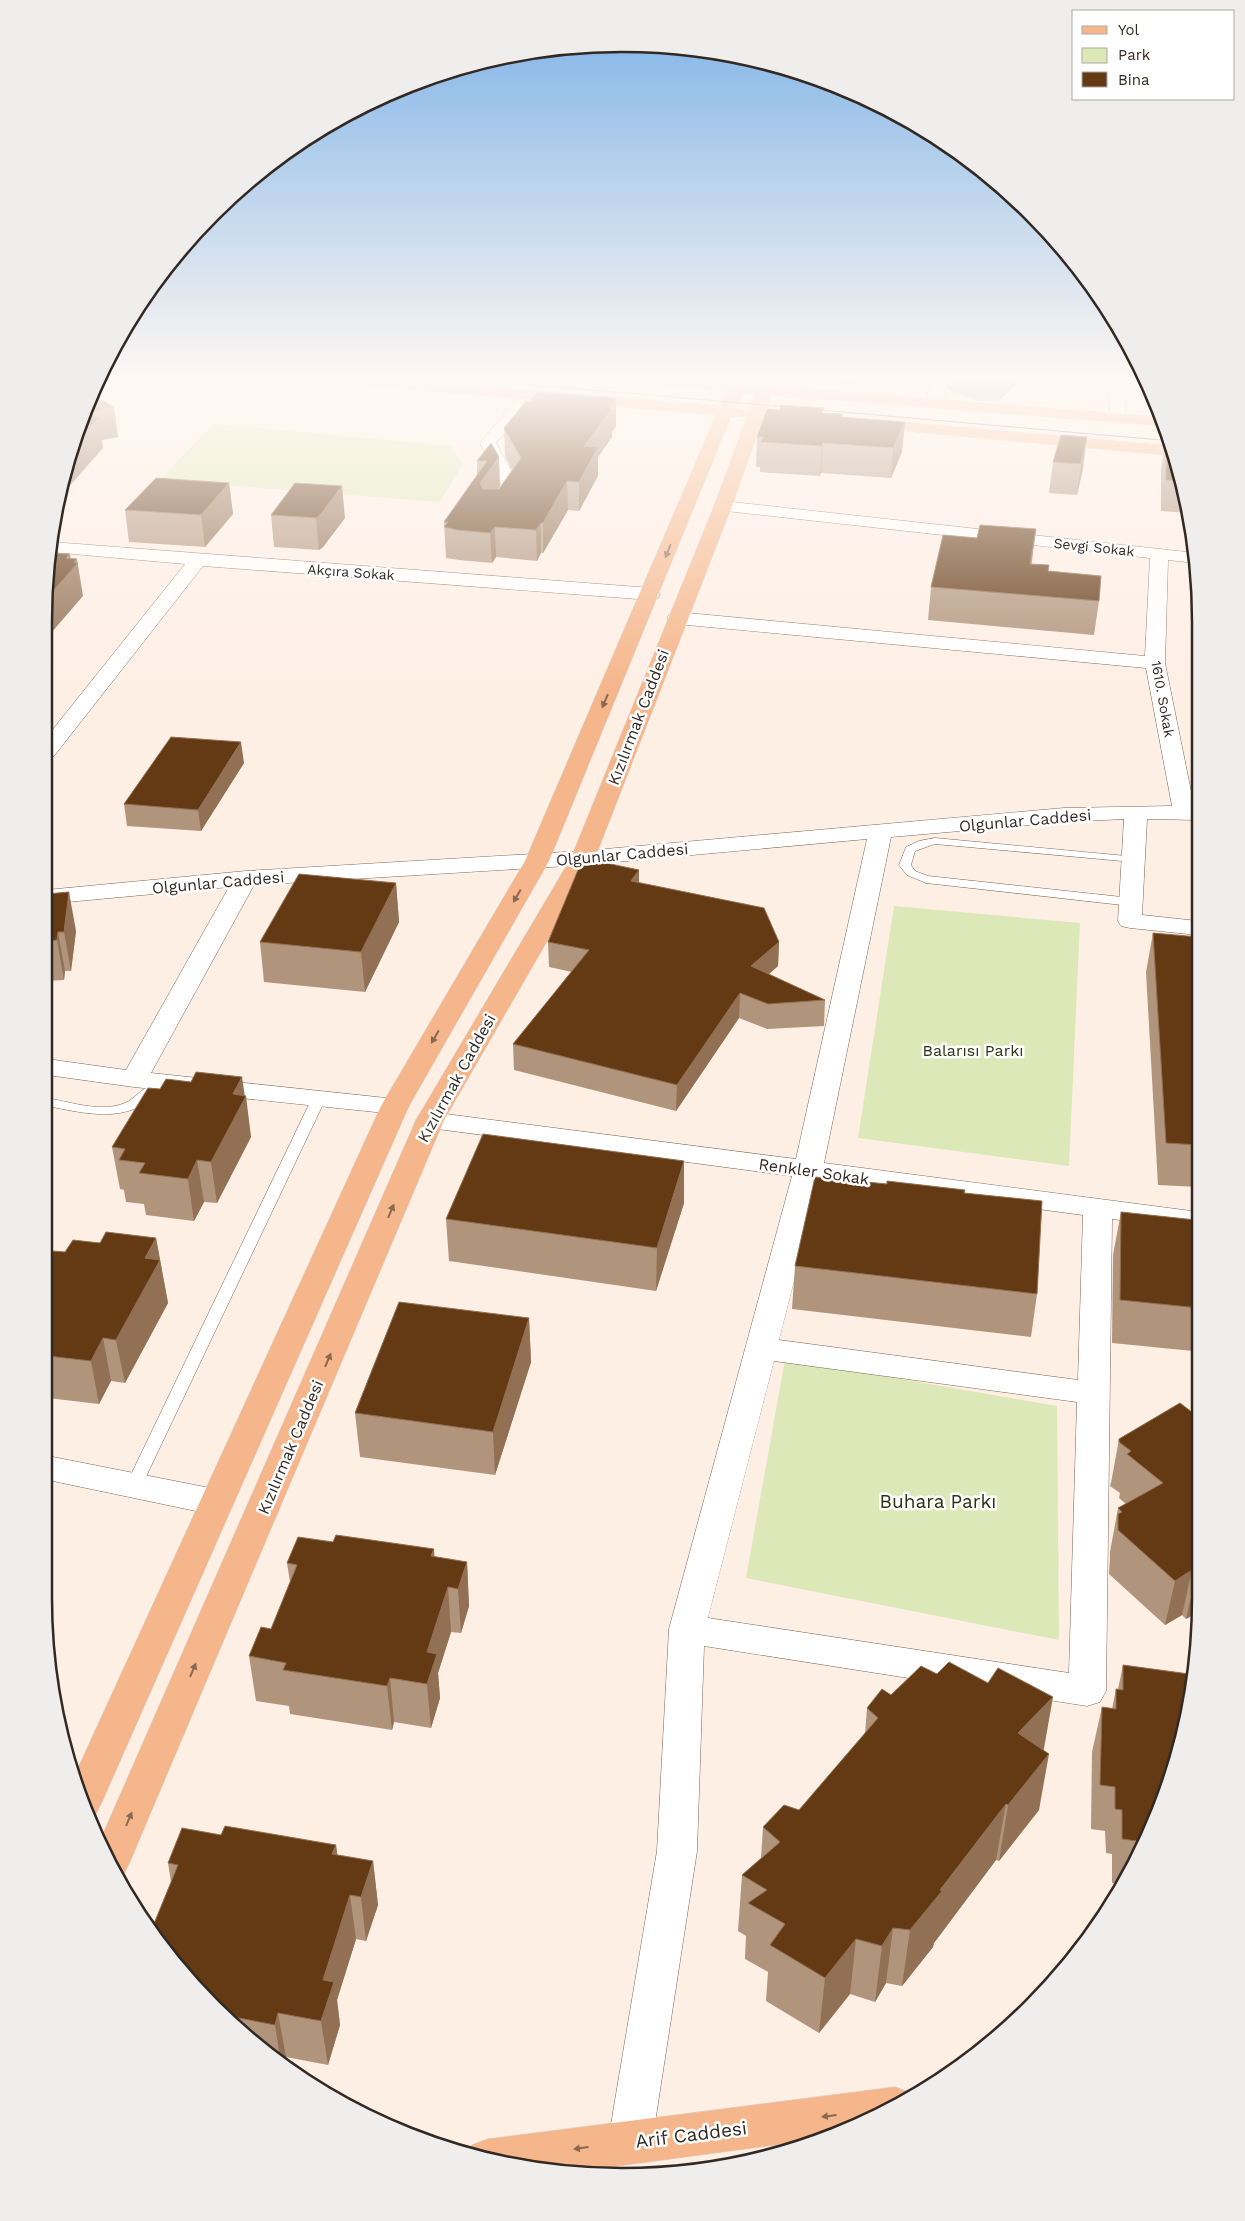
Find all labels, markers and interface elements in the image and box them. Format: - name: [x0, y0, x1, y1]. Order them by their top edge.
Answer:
- legend: [1072, 10, 1235, 100]
- text: Yol: [1118, 21, 1140, 39]
- text: Park: [1118, 46, 1151, 64]
- text: Bina: [1118, 71, 1150, 89]
- street label: Sevgi Sokak: [1053, 535, 1135, 559]
- one-way arrow: [664, 544, 672, 559]
- street label: Akçıra Sokak: [307, 561, 395, 583]
- street label: Kızılırmak Caddesi: [604, 647, 673, 788]
- street label: 1610. Sokak: [1148, 660, 1178, 739]
- one-way arrow: [601, 694, 609, 708]
- street label: Olgunlar Caddesi: [958, 805, 1092, 836]
- street label: Olgunlar Caddesi: [555, 839, 689, 870]
- street label: Olgunlar Caddesi: [151, 867, 285, 898]
- one-way arrow: [512, 890, 521, 903]
- street label: Kızılırmak Caddesi: [413, 1011, 500, 1146]
- one-way arrow: [431, 1029, 439, 1044]
- park label: Balarısı Parkı: [922, 1041, 1024, 1060]
- street label: Renkler Sokak: [758, 1154, 870, 1189]
- one-way arrow: [387, 1203, 395, 1218]
- one-way arrow: [324, 1353, 332, 1367]
- street label: Kızılırmak Caddesi: [254, 1377, 327, 1517]
- park label: Buhara Parkı: [880, 1490, 996, 1513]
- one-way arrow: [190, 1663, 198, 1677]
- one-way arrow: [125, 1812, 133, 1826]
- one-way arrow: [821, 2112, 837, 2120]
- street label: Arif Caddesi: [634, 2116, 748, 2153]
- one-way arrow: [573, 2144, 589, 2152]

